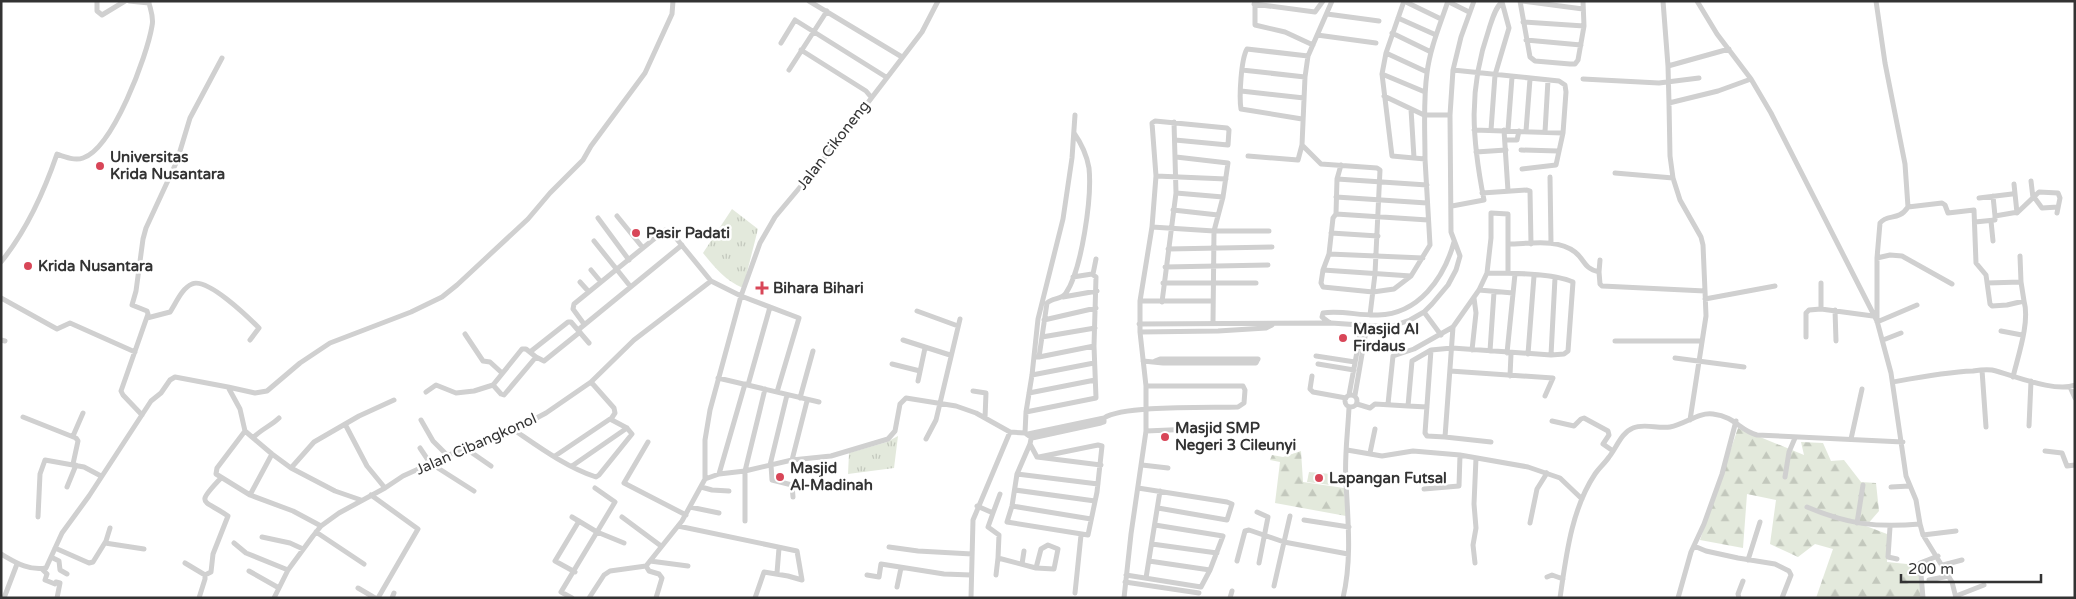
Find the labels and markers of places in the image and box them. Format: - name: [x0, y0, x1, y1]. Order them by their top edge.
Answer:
- place label: Universitas Krida Nusantara: [110, 148, 225, 183]
- marker: Universitas Krida Nusantara: [94, 160, 106, 172]
- place label: Pasir Padati: [646, 224, 730, 242]
- marker: Pasir Padati: [630, 227, 642, 239]
- place label: Krida Nusantara: [38, 257, 153, 275]
- marker: Krida Nusantara: [22, 260, 34, 272]
- place label: Bihara Bihari: [773, 279, 864, 297]
- marker: Bihara Bihari: [755, 281, 769, 295]
- place label: Masjid Al Firdaus: [1353, 320, 1419, 355]
- marker: Masjid Al Firdaus: [1337, 332, 1349, 344]
- place label: Masjid SMP Negeri 3 Cileunyi: [1175, 419, 1296, 455]
- marker: Masjid SMP Negeri 3 Cileunyi: [1159, 431, 1171, 443]
- place label: Masjid Al-Madinah: [790, 459, 873, 494]
- place label: Lapangan Futsal: [1329, 469, 1447, 488]
- marker: Masjid Al-Madinah: [774, 471, 786, 483]
- marker: Lapangan Futsal: [1313, 472, 1325, 484]

